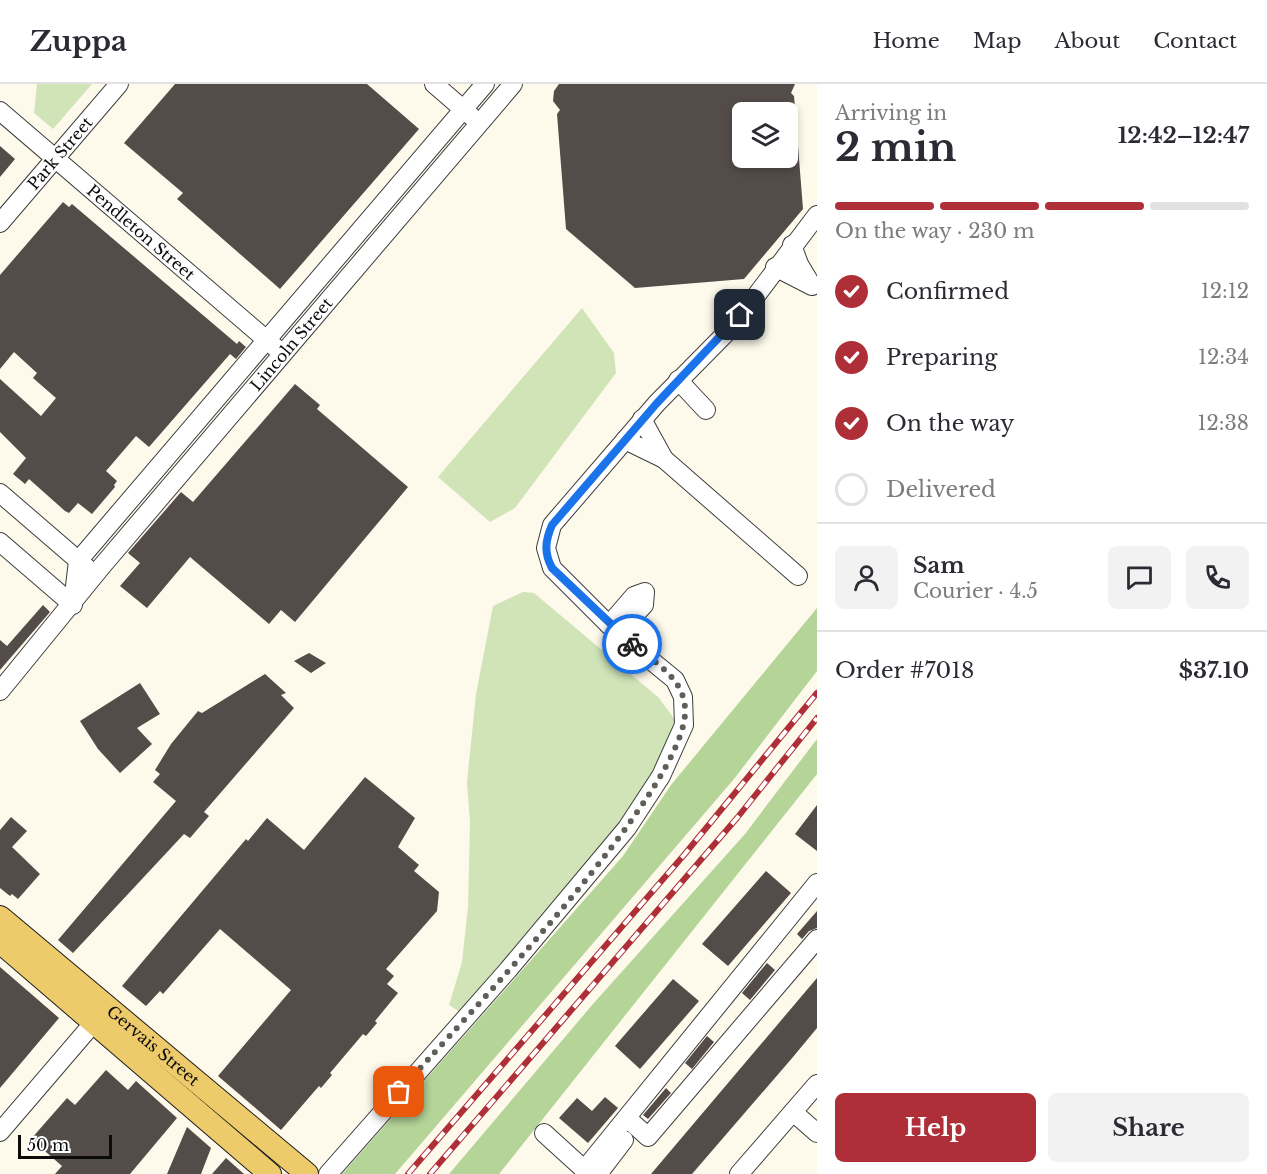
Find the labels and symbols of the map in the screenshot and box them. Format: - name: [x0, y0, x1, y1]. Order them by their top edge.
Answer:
- street label: Park Street: [23, 113, 97, 194]
- street label: Pendleton Street: [83, 180, 199, 284]
- pin: [714, 289, 765, 340]
- street label: Lincoln Street: [246, 293, 337, 395]
- courier: [602, 614, 662, 674]
- street label: Gervais Street: [103, 1001, 204, 1090]
- pin: [373, 1066, 424, 1117]
- scale bar: [18, 1132, 112, 1160]

